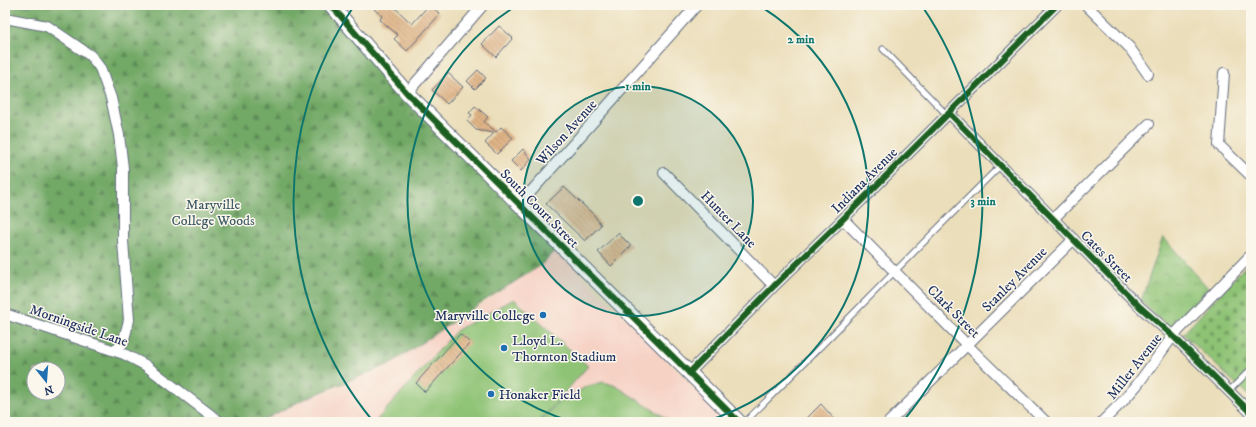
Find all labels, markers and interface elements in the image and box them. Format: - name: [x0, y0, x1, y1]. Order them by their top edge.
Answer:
- text: 2 min: [788, 32, 815, 47]
- text: 1 min: [625, 79, 651, 94]
- street label: Wilson Avenue: [532, 96, 601, 170]
- street label: Indiana Avenue: [828, 144, 902, 218]
- street label: South Court Street: [496, 165, 583, 252]
- street label: Hunter Lane: [696, 187, 760, 252]
- centre of rings: [631, 194, 645, 208]
- text: 3 min: [970, 194, 996, 209]
- park label: Maryville College Woods: [171, 196, 255, 230]
- street label: Cates Street: [1076, 227, 1136, 287]
- street label: Stanley Avenue: [978, 243, 1051, 316]
- street label: Clark Street: [923, 281, 984, 342]
- street label: Morningside Lane: [27, 301, 130, 351]
- place label: Maryville College: [435, 307, 535, 325]
- marker: Maryville College: [538, 310, 548, 320]
- street label: Miller Avenue: [1103, 330, 1166, 403]
- place label: Lloyd L. Thornton Stadium: [512, 332, 617, 366]
- marker: Lloyd L. Thornton Stadium: [499, 343, 509, 353]
- north arrow: [26, 361, 66, 401]
- text: N: [42, 382, 55, 398]
- place label: Honaker Field: [499, 386, 581, 404]
- marker: Honaker Field: [486, 389, 496, 399]

